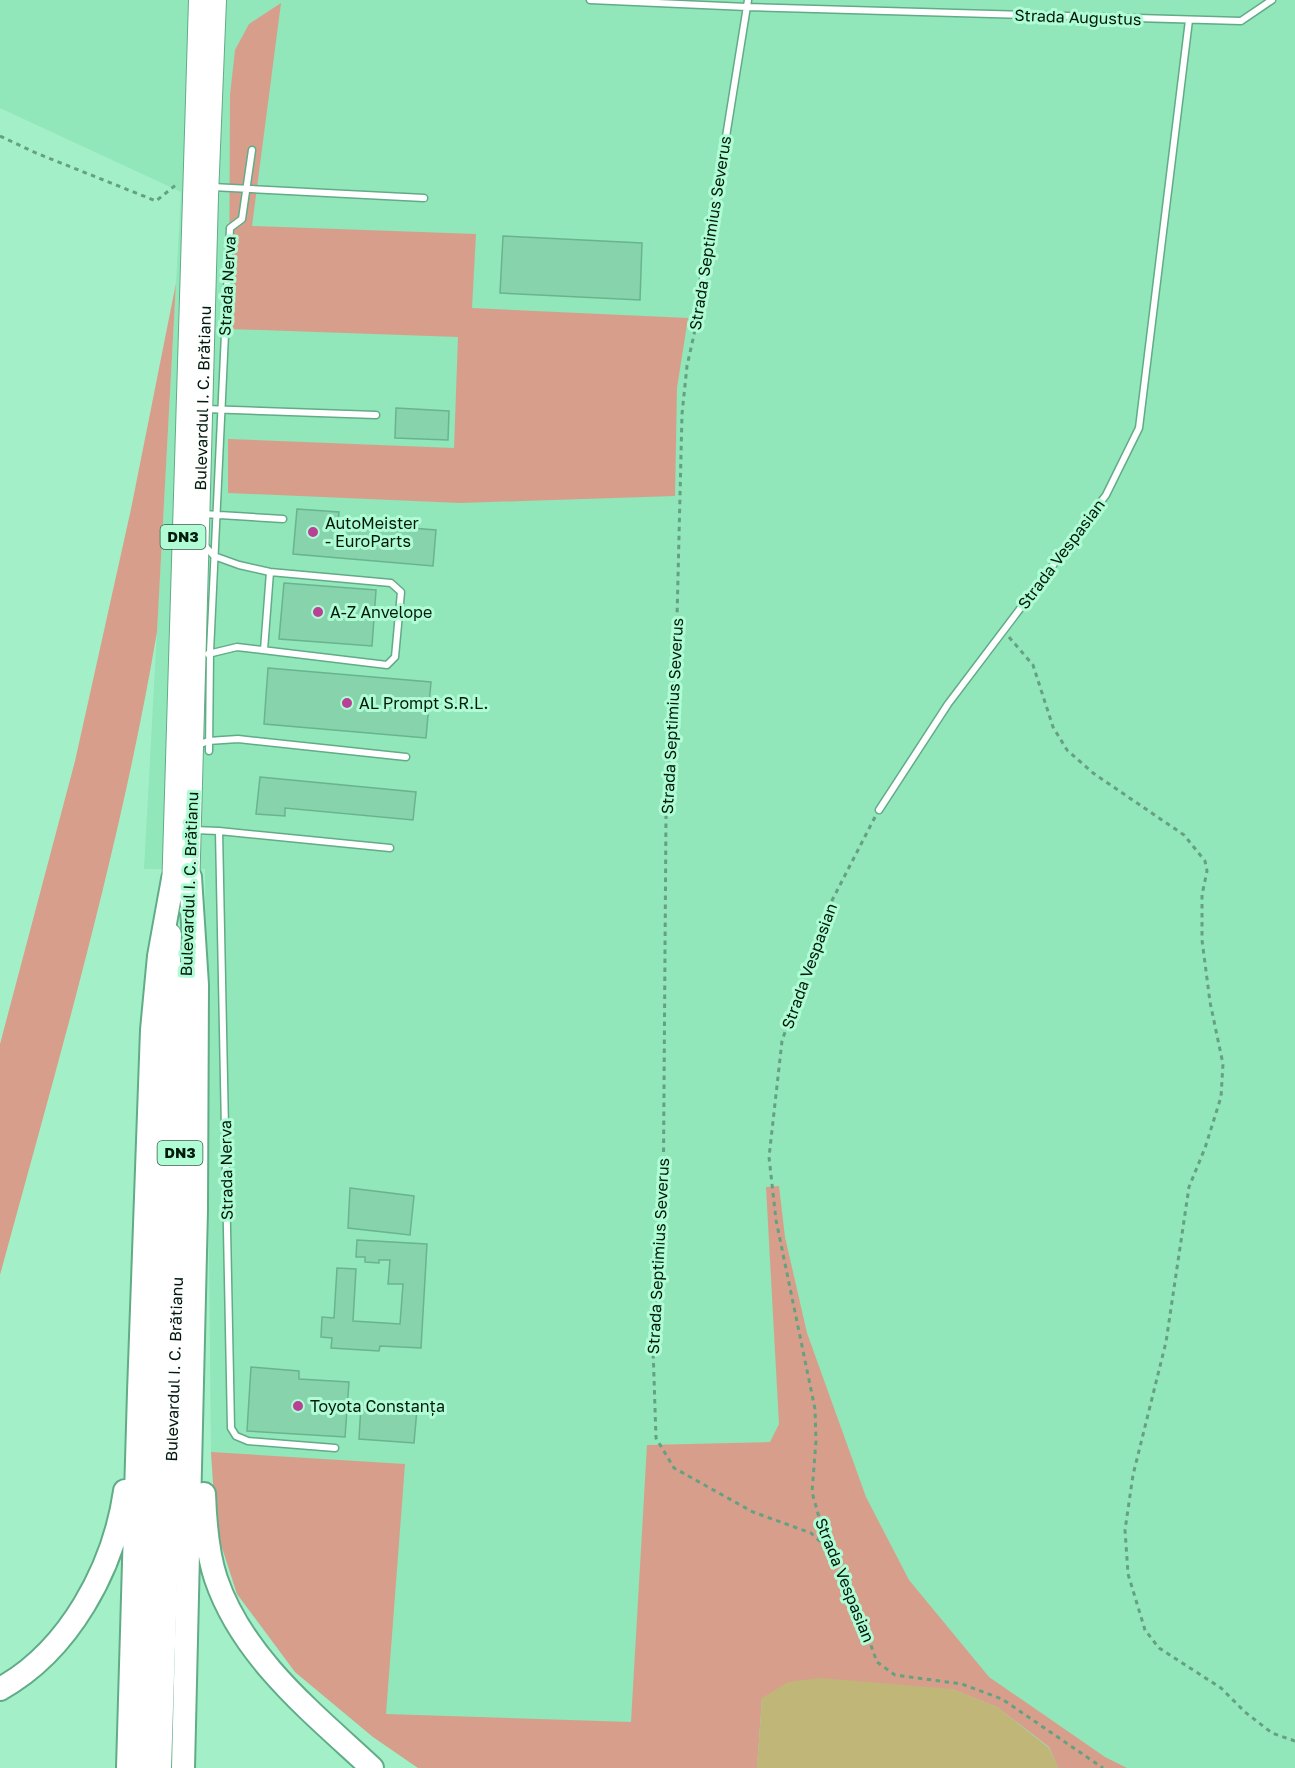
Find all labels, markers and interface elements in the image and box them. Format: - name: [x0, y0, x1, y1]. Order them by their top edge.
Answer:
- street label: Strada Augustus: [1014, 5, 1142, 29]
- street label: Strada Septimius Severus: [685, 134, 735, 332]
- street label: Strada Nerva: [214, 236, 240, 336]
- street label: Bulevardul I. C. Brătianu: [190, 305, 215, 491]
- street label: Strada Vespasian: [1013, 495, 1109, 613]
- place label: AutoMeister - EuroParts: [325, 513, 419, 551]
- road number: DN3: [160, 525, 206, 549]
- marker: AutoMeister - EuroParts: [306, 525, 320, 539]
- place label: A-Z Anvelope: [330, 602, 432, 622]
- marker: A-Z Anvelope: [311, 605, 325, 619]
- street label: Strada Septimius Severus: [657, 617, 687, 815]
- place label: AL Prompt S.R.L.: [359, 693, 488, 713]
- marker: AL Prompt S.R.L.: [340, 696, 354, 710]
- street label: Bulevardul I. C. Brătianu: [176, 791, 202, 977]
- street label: Strada Vespasian: [777, 900, 841, 1032]
- street label: Strada Nerva: [215, 1120, 237, 1220]
- road number: DN3: [158, 1141, 202, 1165]
- street label: Strada Septimius Severus: [643, 1157, 673, 1355]
- street label: Bulevardul I. C. Brătianu: [161, 1276, 187, 1462]
- place label: Toyota Constanța: [310, 1396, 445, 1416]
- marker: Toyota Constanța: [291, 1399, 305, 1413]
- street label: Strada Vespasian: [811, 1515, 879, 1645]

